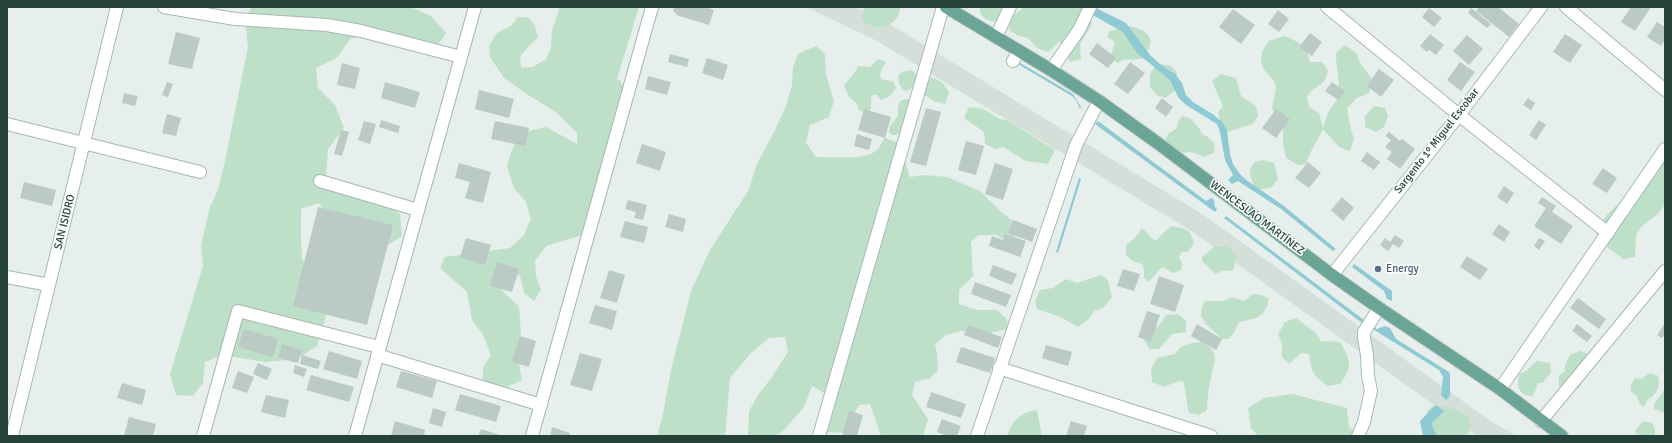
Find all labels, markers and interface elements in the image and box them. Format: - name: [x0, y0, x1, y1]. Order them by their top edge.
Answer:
- street label: Sargento 1º Miguel Escobar: [1392, 86, 1482, 196]
- street label: WENCESLAO MARTÍNEZ: [1207, 178, 1307, 258]
- street label: SAN ISIDRO: [52, 193, 78, 251]
- place label: Energy: [1386, 262, 1419, 276]
- marker: Energy: [1373, 264, 1383, 274]

